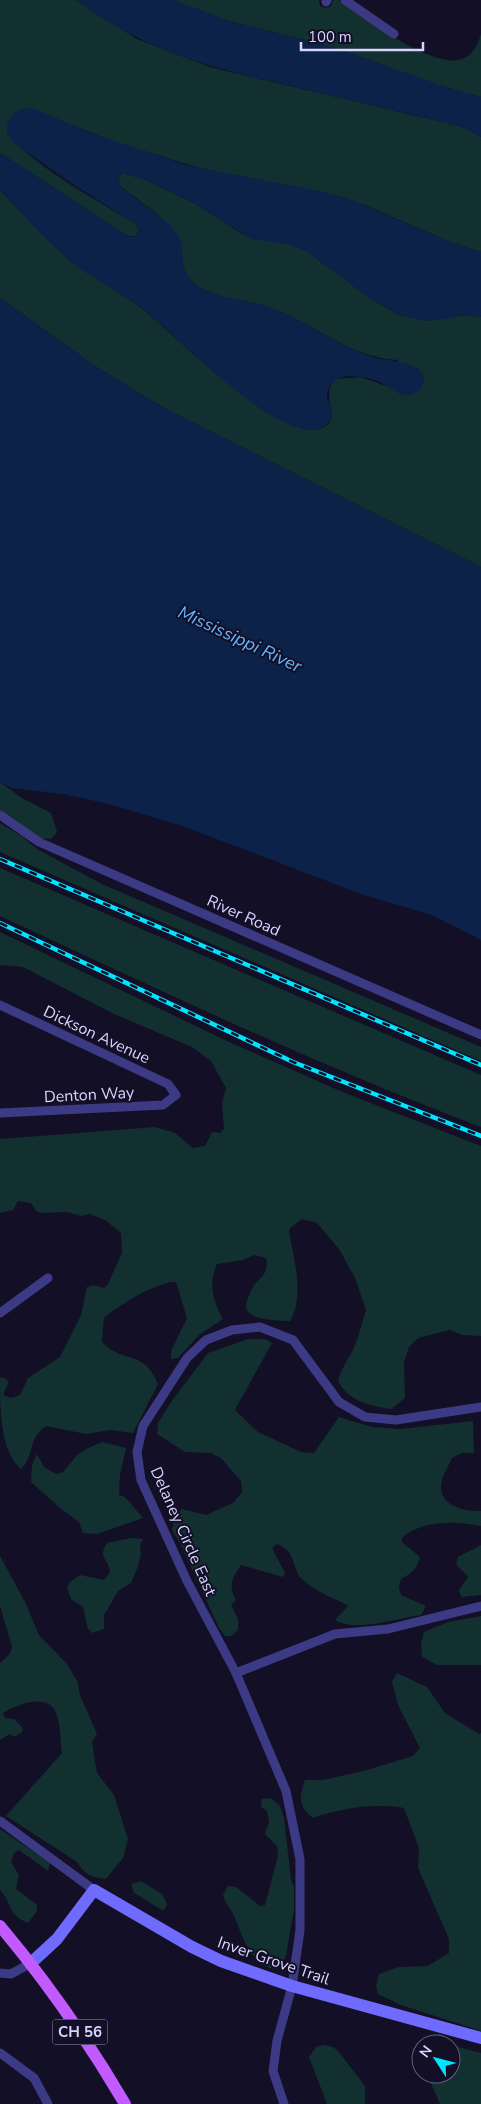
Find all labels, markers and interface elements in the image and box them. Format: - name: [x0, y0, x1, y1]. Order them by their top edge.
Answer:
- scale bar: [301, 20, 424, 52]
- text: 100 m: [308, 27, 352, 47]
- water label: Mississippi River: [174, 600, 306, 678]
- street label: River Road: [203, 890, 284, 942]
- street label: Dickson Avenue: [40, 1001, 153, 1069]
- street label: Denton Way: [43, 1082, 136, 1108]
- street label: Delaney Circle East: [145, 1463, 222, 1600]
- street label: Inver Grove Trail: [215, 1931, 333, 1991]
- road number: CH 56: [52, 2020, 108, 2044]
- north arrow: [411, 2034, 461, 2084]
- text: N: [415, 2042, 437, 2061]

